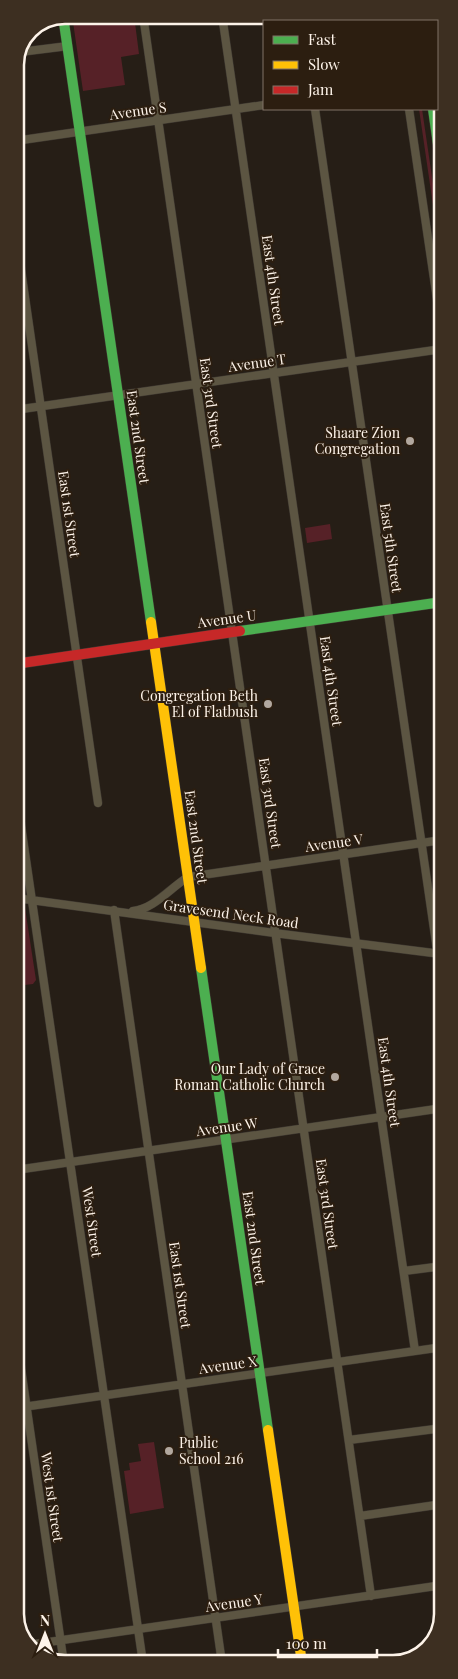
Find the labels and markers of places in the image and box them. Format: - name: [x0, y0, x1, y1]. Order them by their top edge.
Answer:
- place label: Shaare Zion Congregation: [315, 423, 401, 458]
- marker: Shaare Zion Congregation: [404, 435, 416, 447]
- place label: Congregation Beth El of Flatbush: [140, 686, 259, 721]
- marker: Congregation Beth El of Flatbush: [262, 698, 274, 710]
- place label: Our Lady of Grace Roman Catholic Church: [174, 1059, 326, 1094]
- marker: Our Lady of Grace Roman Catholic Church: [329, 1071, 341, 1083]
- place label: Public School 216: [179, 1433, 243, 1468]
- marker: Public School 216: [163, 1445, 175, 1457]

